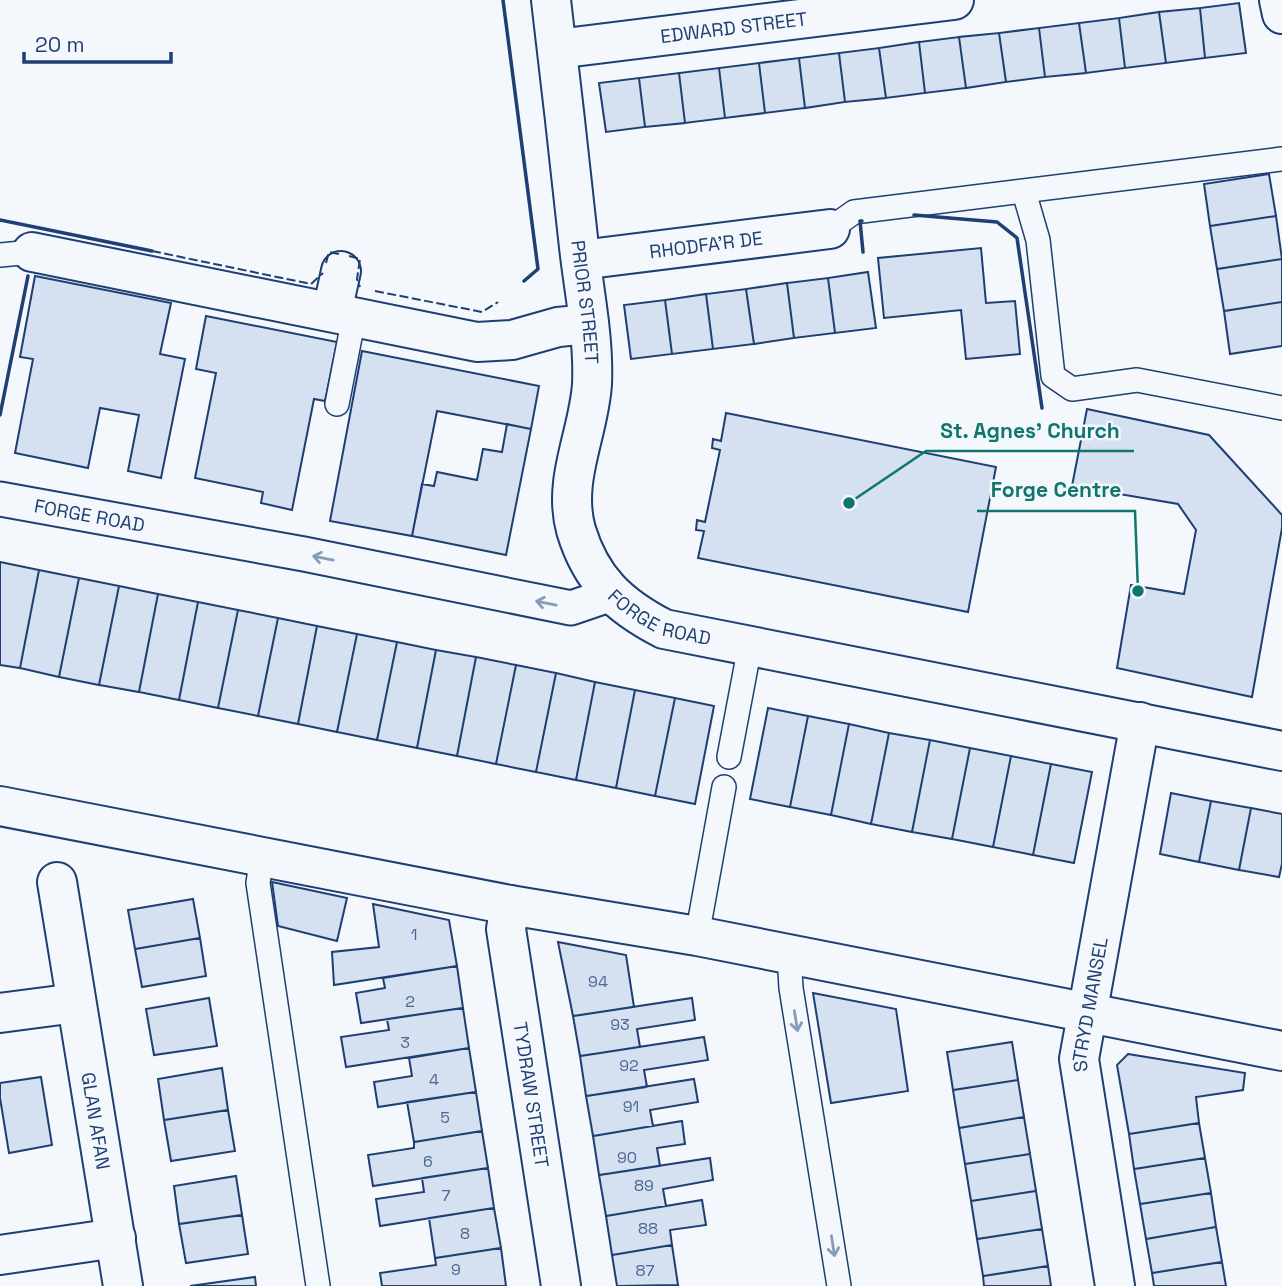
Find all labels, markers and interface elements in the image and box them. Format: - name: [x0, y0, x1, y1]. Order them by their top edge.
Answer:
- street label: EDWARD STREET: [659, 6, 808, 49]
- scale bar: [24, 21, 172, 65]
- text: 20 m: [35, 31, 85, 58]
- street label: RHODFA'R DE: [648, 225, 764, 264]
- street label: PRIOR STREET: [566, 239, 605, 364]
- callout: St. Agnes' Church: [926, 409, 1134, 451]
- text: St. Agnes' Church: [940, 417, 1120, 444]
- callout: Forge Centre: [977, 469, 1135, 511]
- text: Forge Centre: [991, 476, 1121, 503]
- street label: FORGE ROAD: [32, 493, 147, 537]
- one-way arrow: [312, 551, 335, 565]
- street label: FORGE ROAD: [603, 583, 713, 650]
- one-way arrow: [535, 596, 558, 610]
- house number: 1: [411, 924, 417, 945]
- street label: STRYD MANSEL: [1066, 935, 1113, 1074]
- house number: 94: [588, 971, 608, 992]
- house number: 2: [405, 991, 415, 1012]
- one-way arrow: [790, 1010, 803, 1032]
- house number: 93: [610, 1014, 630, 1035]
- street label: TYDRAW STREET: [508, 1020, 555, 1169]
- house number: 3: [400, 1032, 410, 1053]
- house number: 92: [619, 1055, 639, 1076]
- house number: 4: [429, 1069, 439, 1090]
- street label: GLAN AFAN: [76, 1070, 116, 1171]
- house number: 91: [623, 1096, 639, 1117]
- house number: 5: [440, 1107, 450, 1128]
- house number: 90: [617, 1147, 637, 1168]
- house number: 6: [423, 1151, 433, 1172]
- house number: 89: [634, 1175, 654, 1196]
- house number: 7: [441, 1185, 451, 1206]
- house number: 88: [638, 1218, 658, 1239]
- house number: 8: [460, 1223, 470, 1244]
- one-way arrow: [827, 1234, 840, 1257]
- house number: 9: [451, 1259, 461, 1280]
- house number: 87: [636, 1260, 654, 1281]

